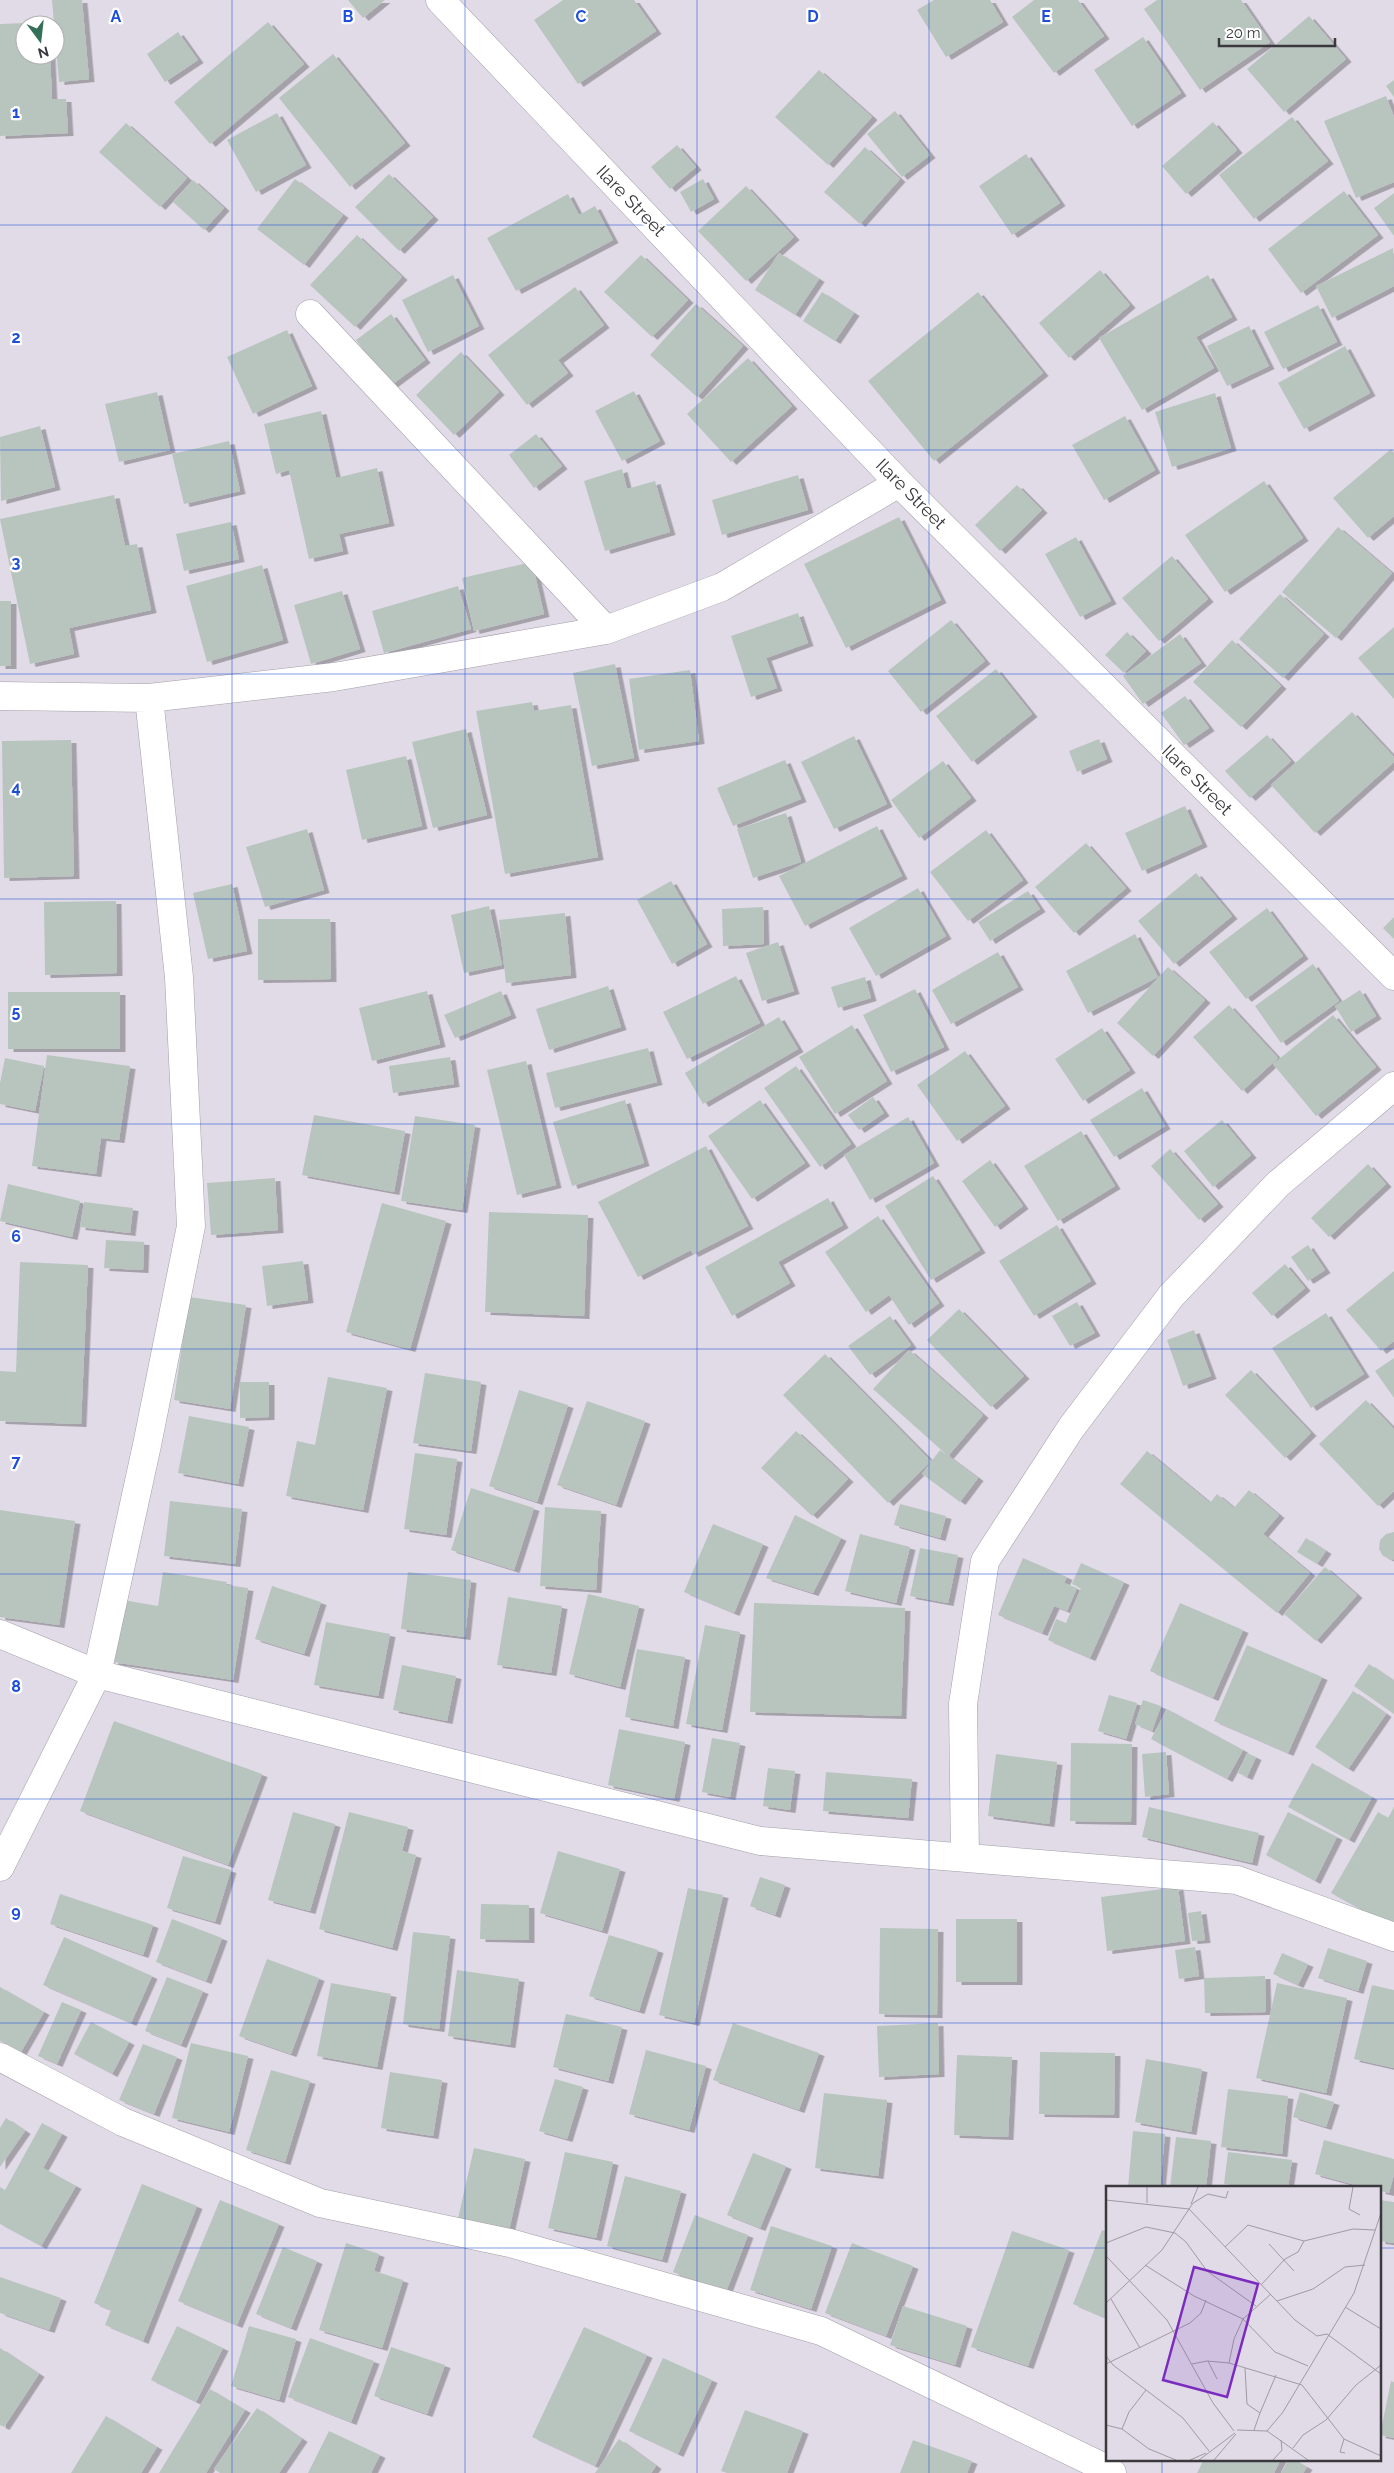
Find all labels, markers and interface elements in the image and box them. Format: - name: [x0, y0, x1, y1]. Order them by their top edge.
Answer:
- text: A: [111, 7, 122, 26]
- text: B: [343, 7, 354, 26]
- text: C: [576, 7, 587, 26]
- text: D: [807, 7, 819, 26]
- text: E: [1041, 7, 1051, 26]
- north arrow: [15, 15, 65, 65]
- scale bar: [1219, 15, 1335, 47]
- text: 20 m: [1226, 24, 1261, 42]
- text: N: [36, 43, 51, 62]
- text: 1: [12, 103, 20, 122]
- street label: Ilare Street: [592, 161, 670, 240]
- text: 2: [11, 328, 21, 347]
- street label: Ilare Street: [872, 454, 951, 533]
- text: 3: [12, 553, 21, 572]
- street label: Ilare Street: [1158, 740, 1237, 819]
- text: 4: [11, 778, 21, 797]
- text: 5: [12, 1002, 21, 1021]
- text: 6: [11, 1227, 21, 1246]
- text: 7: [12, 1452, 21, 1471]
- text: 8: [11, 1677, 21, 1696]
- text: 9: [11, 1902, 21, 1921]
- inset map: [1106, 2186, 1382, 2460]

